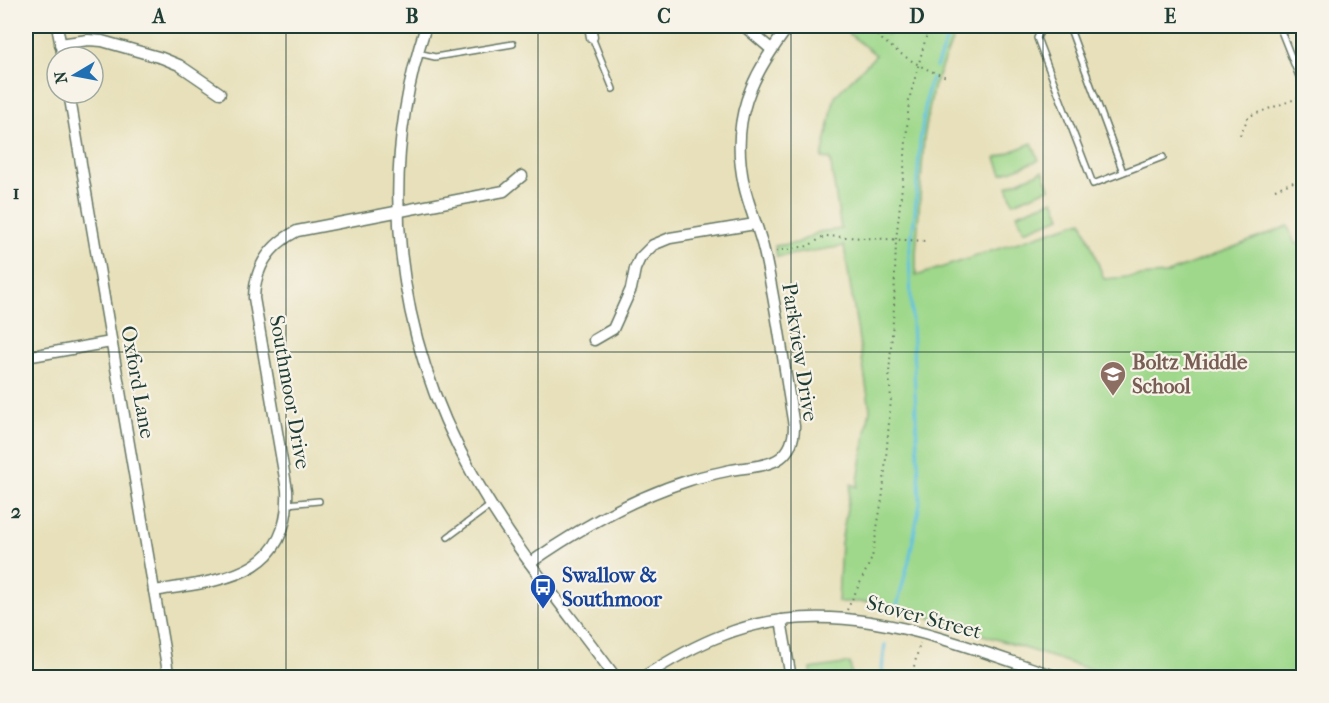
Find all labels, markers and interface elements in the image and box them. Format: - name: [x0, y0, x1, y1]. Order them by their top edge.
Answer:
- text: A: [151, 5, 167, 28]
- text: B: [405, 5, 419, 28]
- text: C: [657, 5, 671, 28]
- text: D: [909, 5, 925, 28]
- text: E: [1164, 5, 1176, 28]
- north arrow: [45, 45, 105, 105]
- text: N: [50, 69, 71, 85]
- text: 1: [12, 181, 20, 204]
- street label: Parkview Drive: [777, 281, 823, 423]
- street label: Southmoor Drive: [265, 313, 315, 471]
- street label: Oxford Lane: [116, 324, 160, 440]
- place label: Boltz Middle School: [1132, 350, 1248, 398]
- school or university icon: Boltz Middle School: [1098, 359, 1128, 397]
- text: 2: [11, 500, 21, 523]
- place label: Swallow & Southmoor: [562, 563, 663, 611]
- bus stop icon: Swallow & Southmoor: [528, 572, 558, 610]
- street label: Stover Street: [864, 590, 985, 644]

